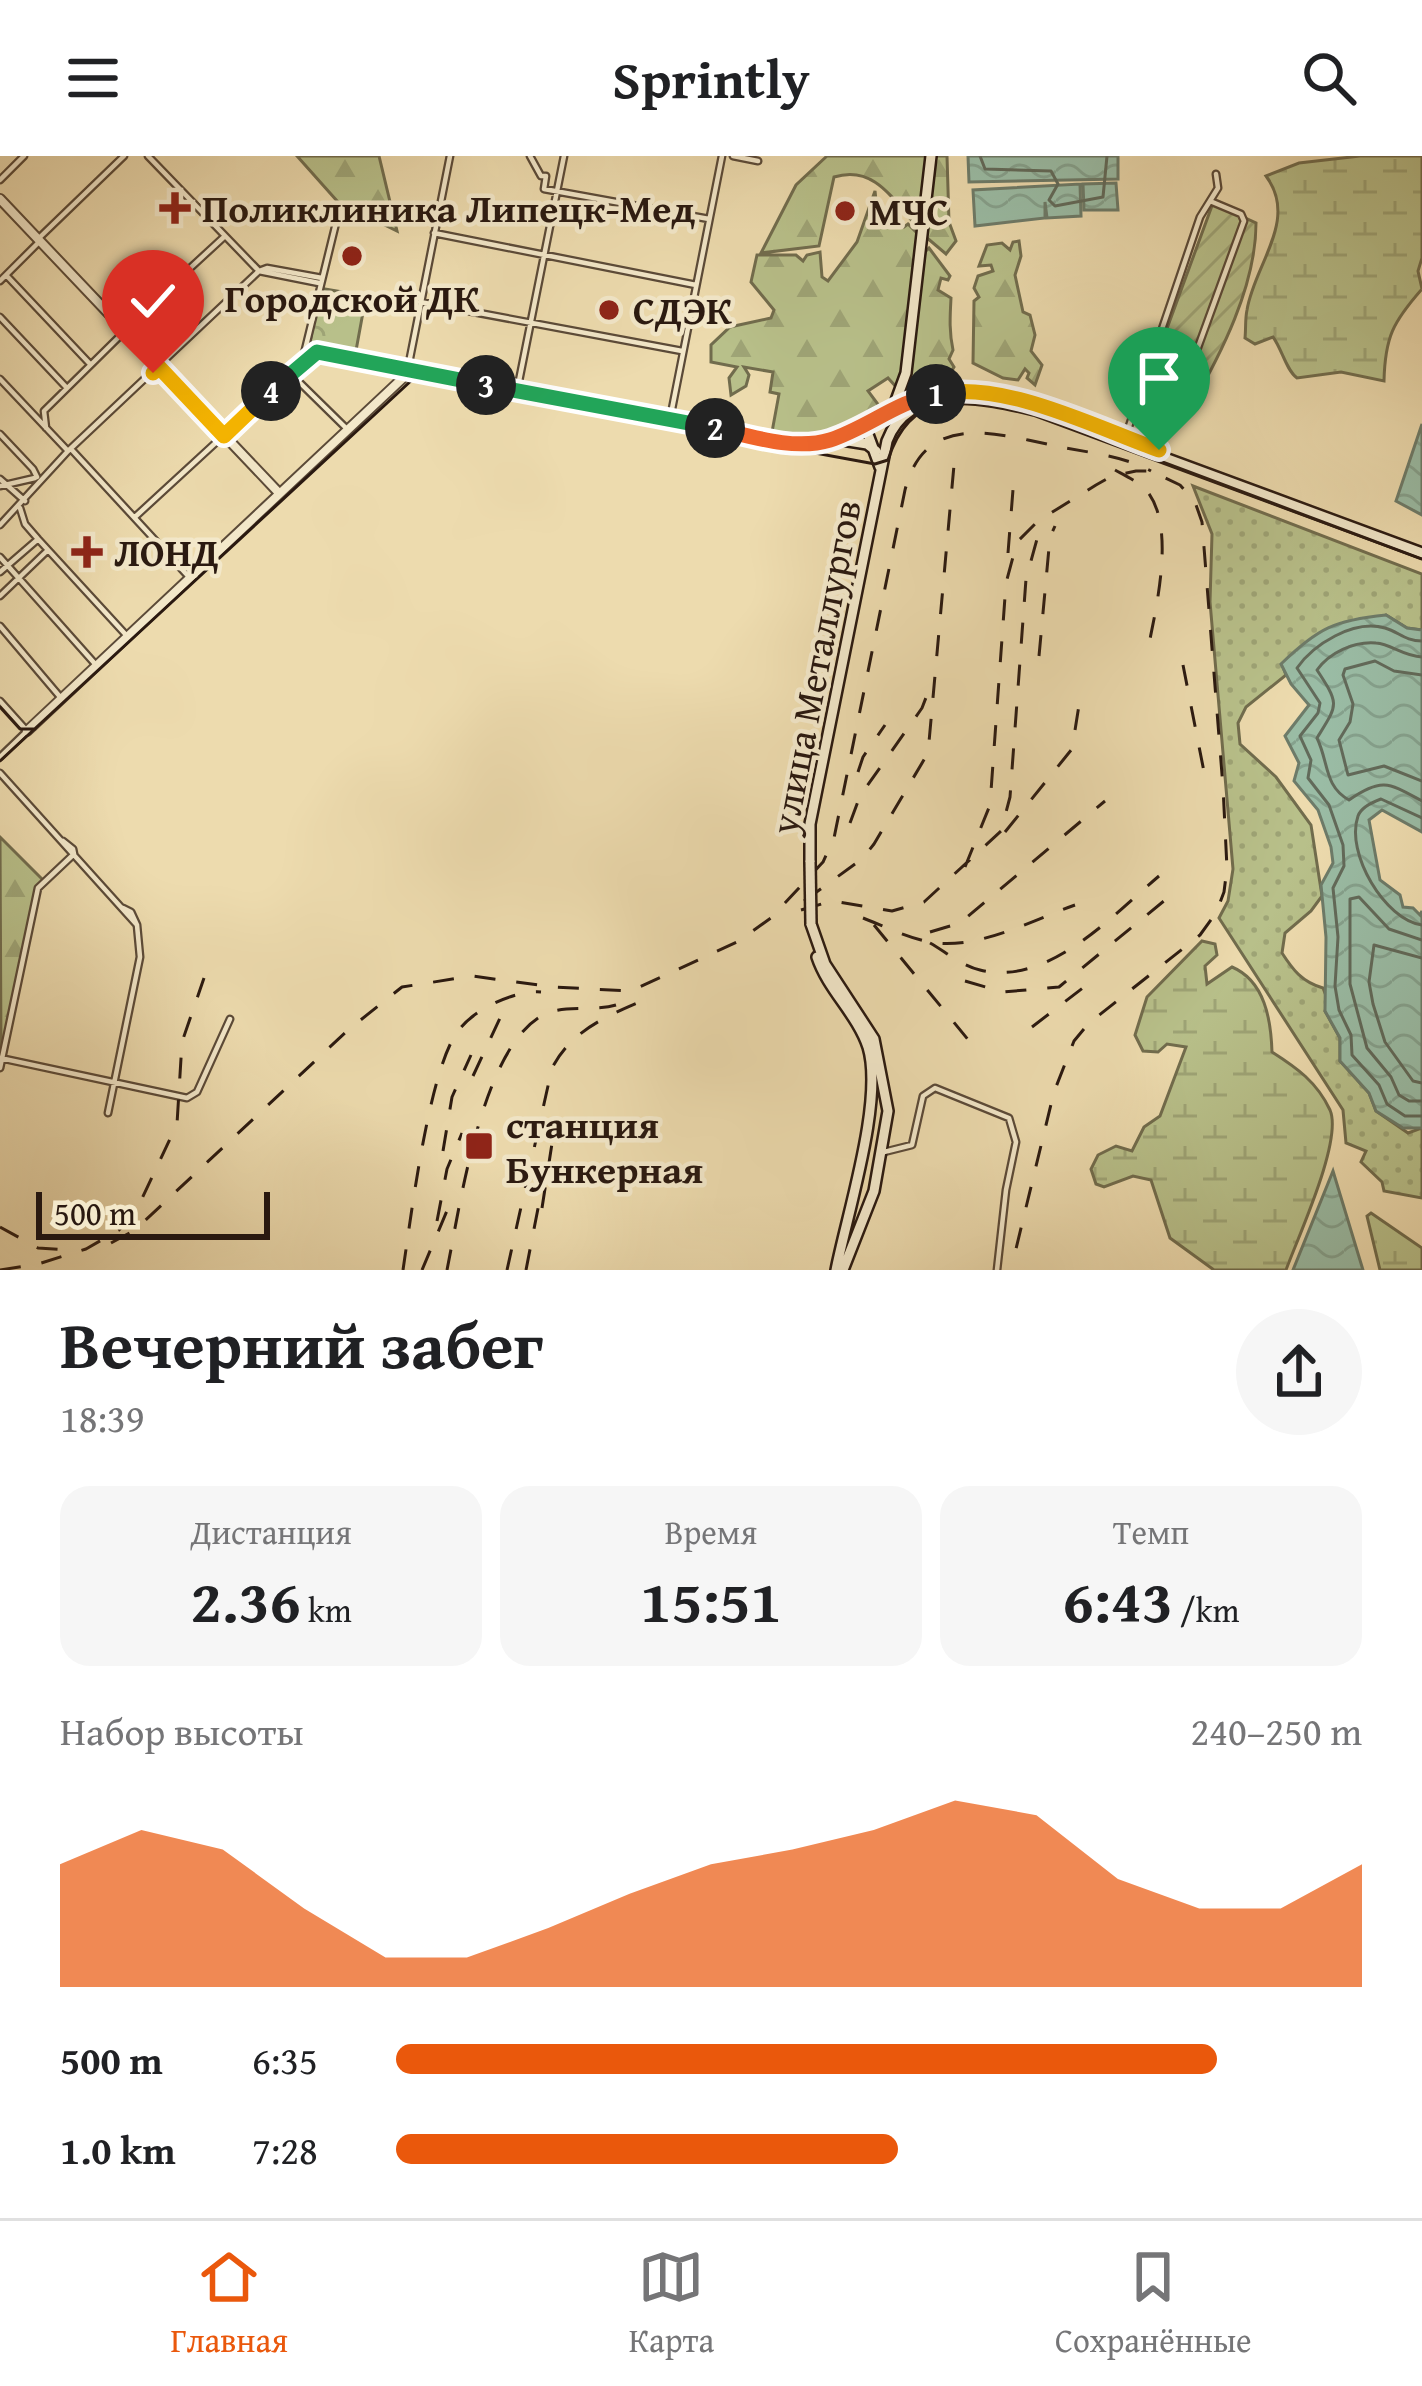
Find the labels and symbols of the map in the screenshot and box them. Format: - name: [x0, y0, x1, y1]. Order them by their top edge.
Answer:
- place label: Поликлиника Липецк-Мед: [202, 179, 696, 236]
- place label: МЧС: [869, 182, 949, 239]
- marker: Поликлиника Липецк-Мед: [159, 192, 191, 224]
- marker: МЧС: [832, 198, 858, 224]
- marker: Городской ДК: [339, 243, 365, 269]
- pin: [102, 250, 204, 373]
- place label: Городской ДК: [224, 269, 480, 326]
- place label: СДЭК: [633, 281, 732, 338]
- marker: СДЭК: [596, 297, 622, 323]
- pin: [1108, 327, 1210, 450]
- pin: 3: [456, 355, 516, 415]
- pin: 4: [241, 361, 301, 421]
- pin: 1: [906, 364, 966, 424]
- pin: 2: [685, 398, 745, 458]
- street label: улица Металлургов: [754, 495, 875, 840]
- place label: ЛОНД: [114, 523, 219, 580]
- marker: ЛОНД: [71, 536, 103, 568]
- place label: станция Бункерная: [506, 1095, 703, 1197]
- marker: станция Бункерная: [463, 1130, 495, 1162]
- scale bar: [36, 1186, 270, 1239]

